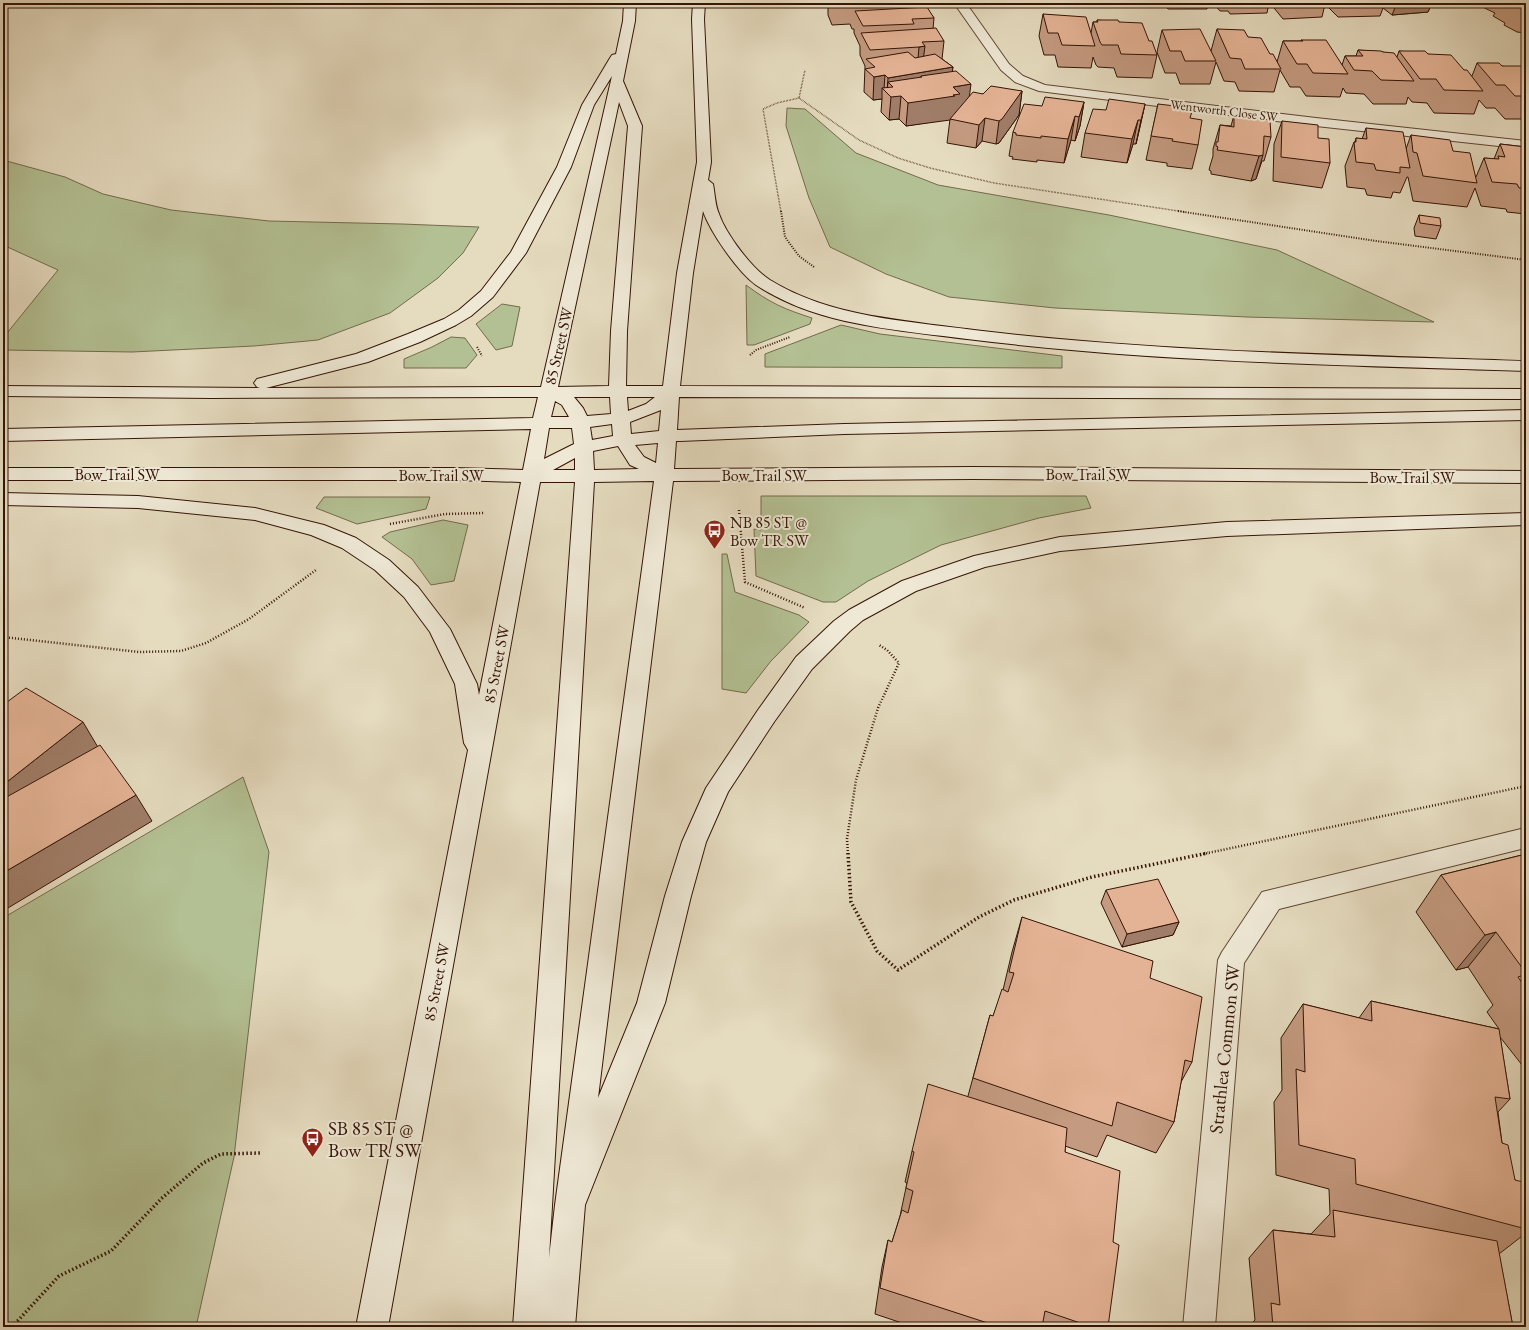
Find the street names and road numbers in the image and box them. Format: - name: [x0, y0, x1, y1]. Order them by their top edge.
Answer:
- street label: Wentworth Close SW: [1169, 95, 1280, 126]
- street label: 85 Street SW: [539, 305, 578, 387]
- street label: Bow Trail SW: [74, 464, 160, 485]
- street label: Bow Trail SW: [1045, 464, 1131, 485]
- street label: Bow Trail SW: [398, 465, 484, 486]
- street label: Bow Trail SW: [721, 465, 807, 486]
- street label: Bow Trail SW: [1369, 467, 1455, 488]
- street label: 85 Street SW: [479, 623, 514, 705]
- street label: 85 Street SW: [419, 941, 454, 1023]
- street label: Strathlea Common SW: [1203, 963, 1246, 1135]

